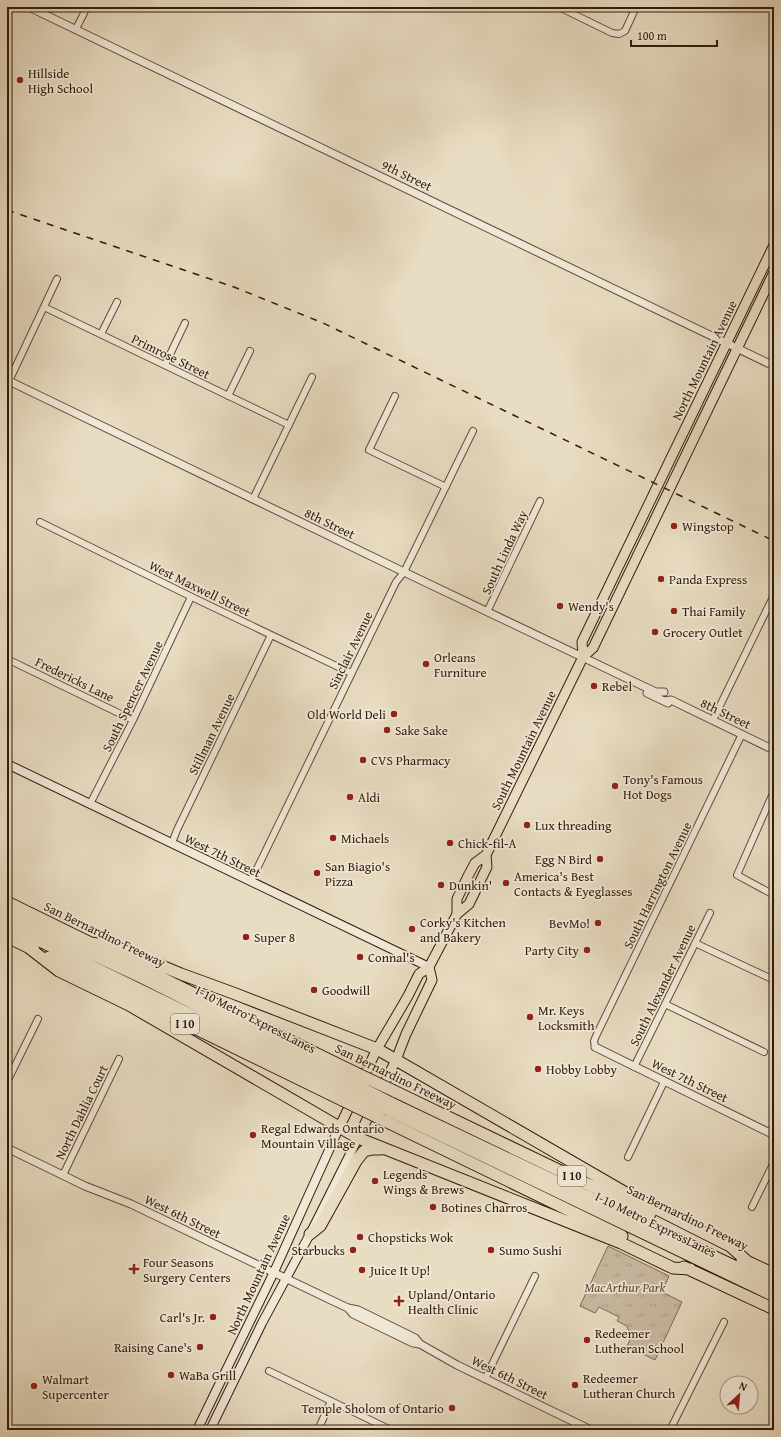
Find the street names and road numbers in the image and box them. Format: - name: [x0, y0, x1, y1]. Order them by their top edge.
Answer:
- street label: 9th Street: [378, 155, 436, 196]
- street label: North Mountain Avenue: [667, 297, 742, 423]
- street label: Primrose Street: [128, 329, 214, 384]
- street label: 8th Street: [301, 503, 359, 544]
- street label: South Linda Way: [477, 506, 533, 598]
- street label: West Maxwell Street: [146, 556, 254, 621]
- street label: Sinclair Avenue: [323, 608, 378, 692]
- street label: South Spencer Avenue: [97, 637, 168, 755]
- street label: Fredericks Lane: [32, 652, 117, 707]
- street label: South Mountain Avenue: [486, 687, 561, 813]
- street label: Stillman Avenue: [183, 690, 239, 778]
- street label: 8th Street: [697, 693, 755, 734]
- street label: South Harrington Avenue: [618, 819, 696, 952]
- street label: West 7th Street: [181, 829, 265, 882]
- street label: San Bernardino Freeway: [41, 897, 169, 972]
- street label: South Alexander Avenue: [625, 921, 700, 1049]
- street label: I-10 Metro ExpressLanes: [192, 981, 319, 1058]
- road number: I 10: [171, 1014, 199, 1034]
- street label: San Bernardino Freeway: [332, 1039, 460, 1114]
- street label: West 7th Street: [648, 1054, 732, 1107]
- street label: North Dahlia Court: [50, 1061, 113, 1163]
- road number: I 10: [558, 1166, 586, 1186]
- street label: San Bernardino Freeway: [624, 1180, 752, 1255]
- street label: I-10 Metro ExpressLanes: [592, 1187, 720, 1262]
- street label: West 6th Street: [141, 1190, 225, 1243]
- street label: North Mountain Avenue: [222, 1211, 295, 1338]
- street label: West 6th Street: [468, 1351, 552, 1404]

